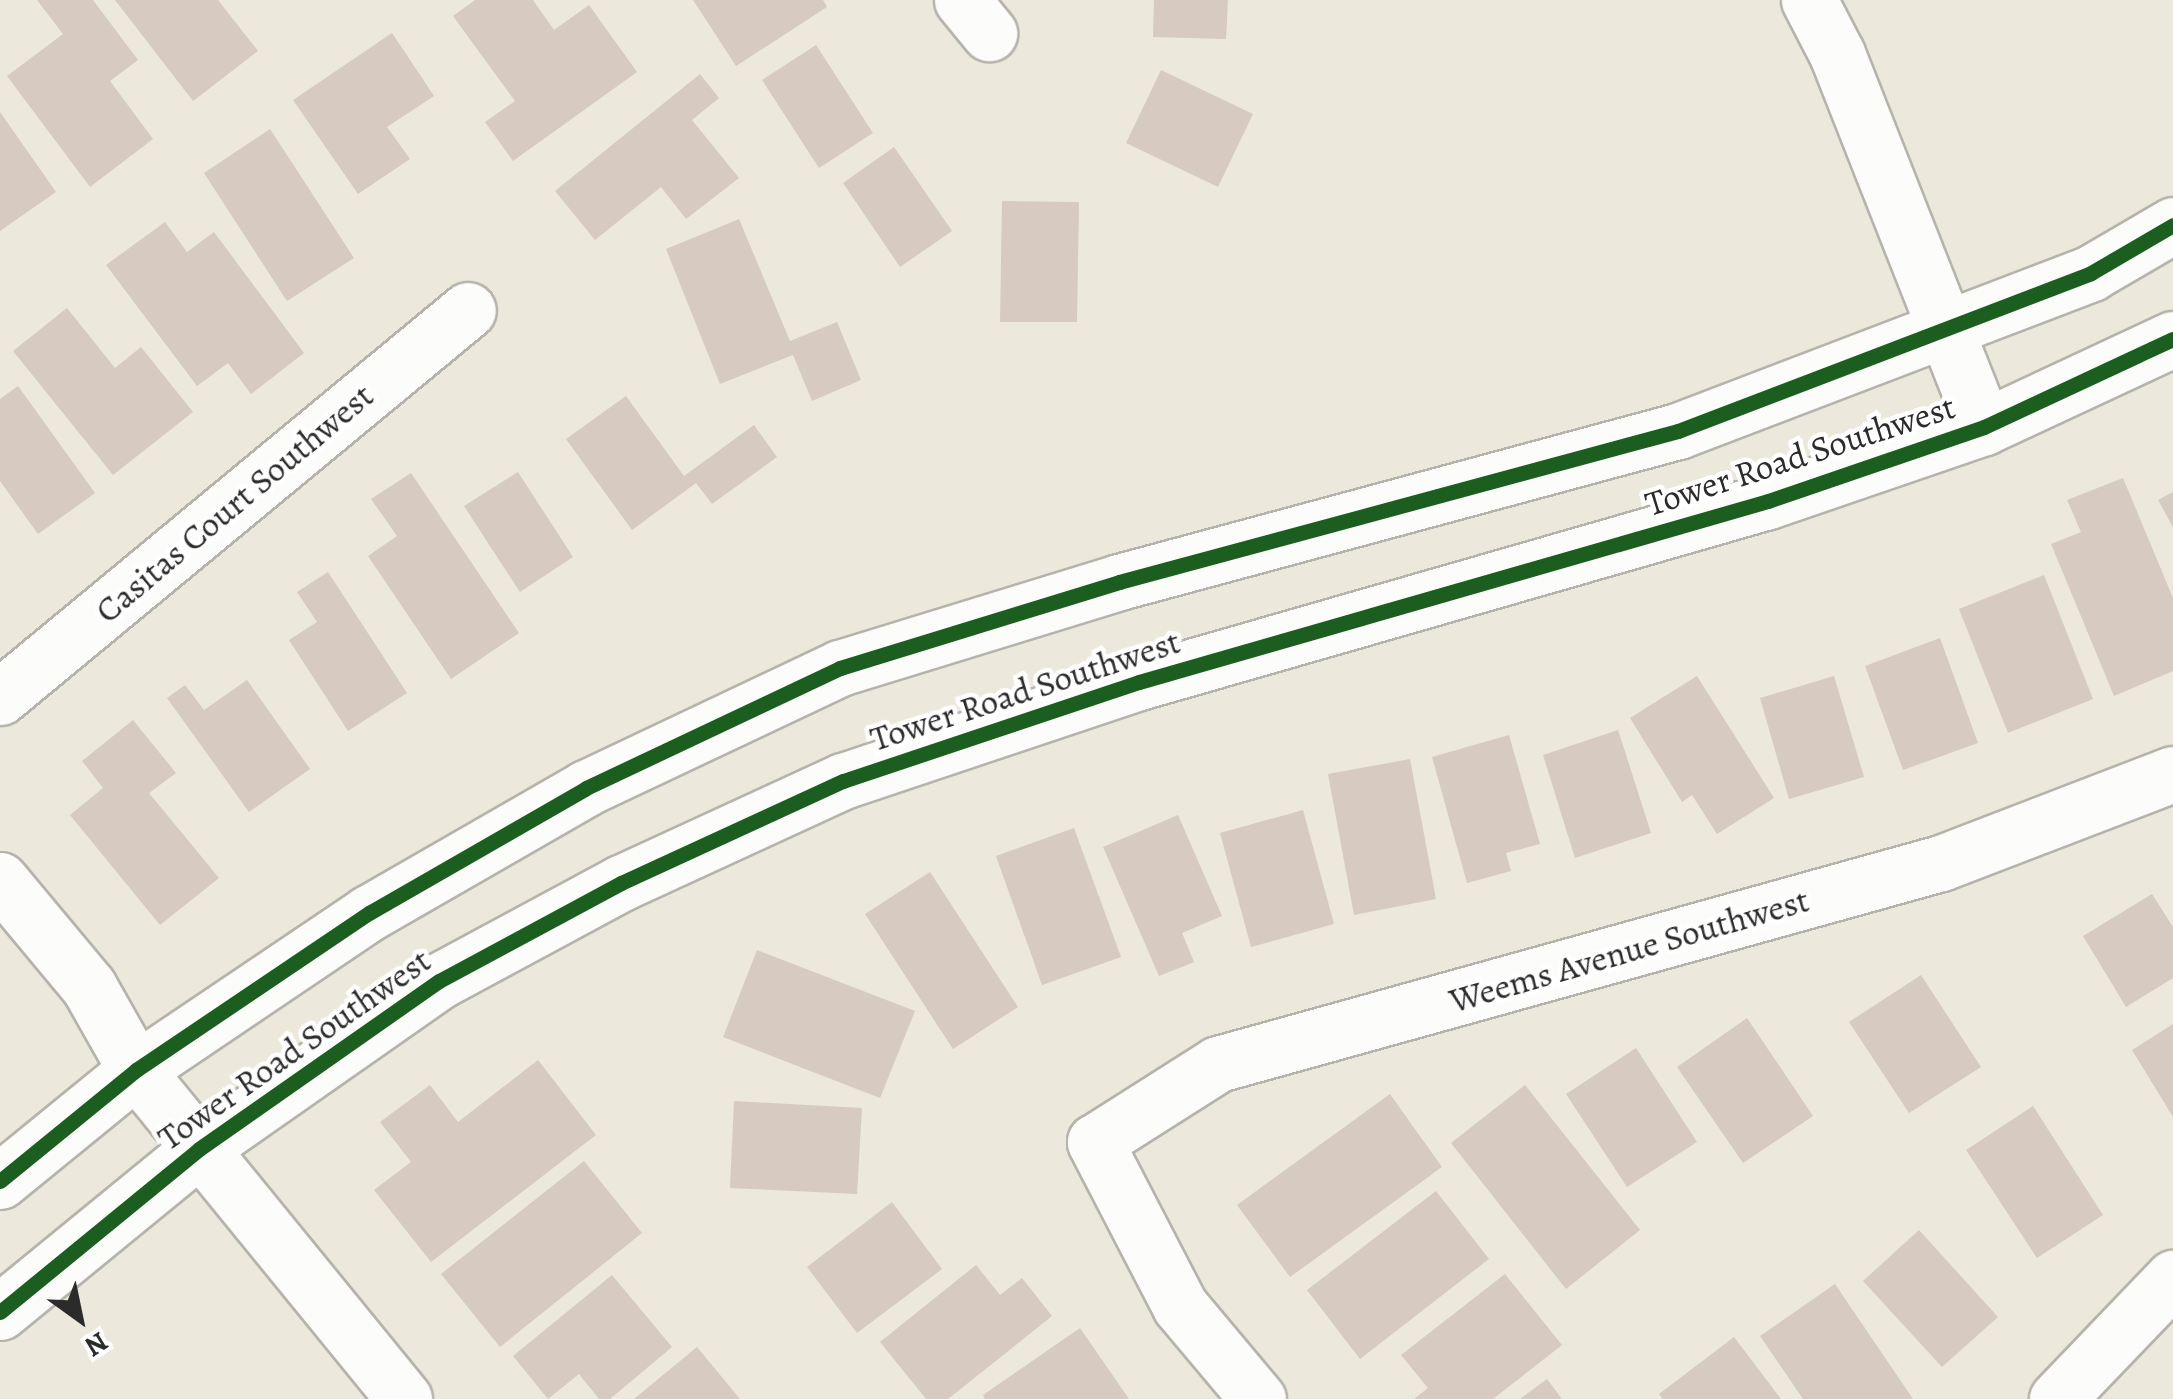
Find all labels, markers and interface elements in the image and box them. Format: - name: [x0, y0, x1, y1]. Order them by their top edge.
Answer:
- street label: Casitas Court Southwest: [87, 375, 381, 631]
- street label: Tower Road Southwest: [1640, 385, 1960, 525]
- street label: Tower Road Southwest: [865, 620, 1185, 760]
- street label: Weems Avenue Southwest: [1444, 879, 1814, 1021]
- street label: Tower Road Southwest: [150, 939, 438, 1159]
- north arrow: [30, 1269, 130, 1369]
- text: N: [77, 1323, 115, 1366]

